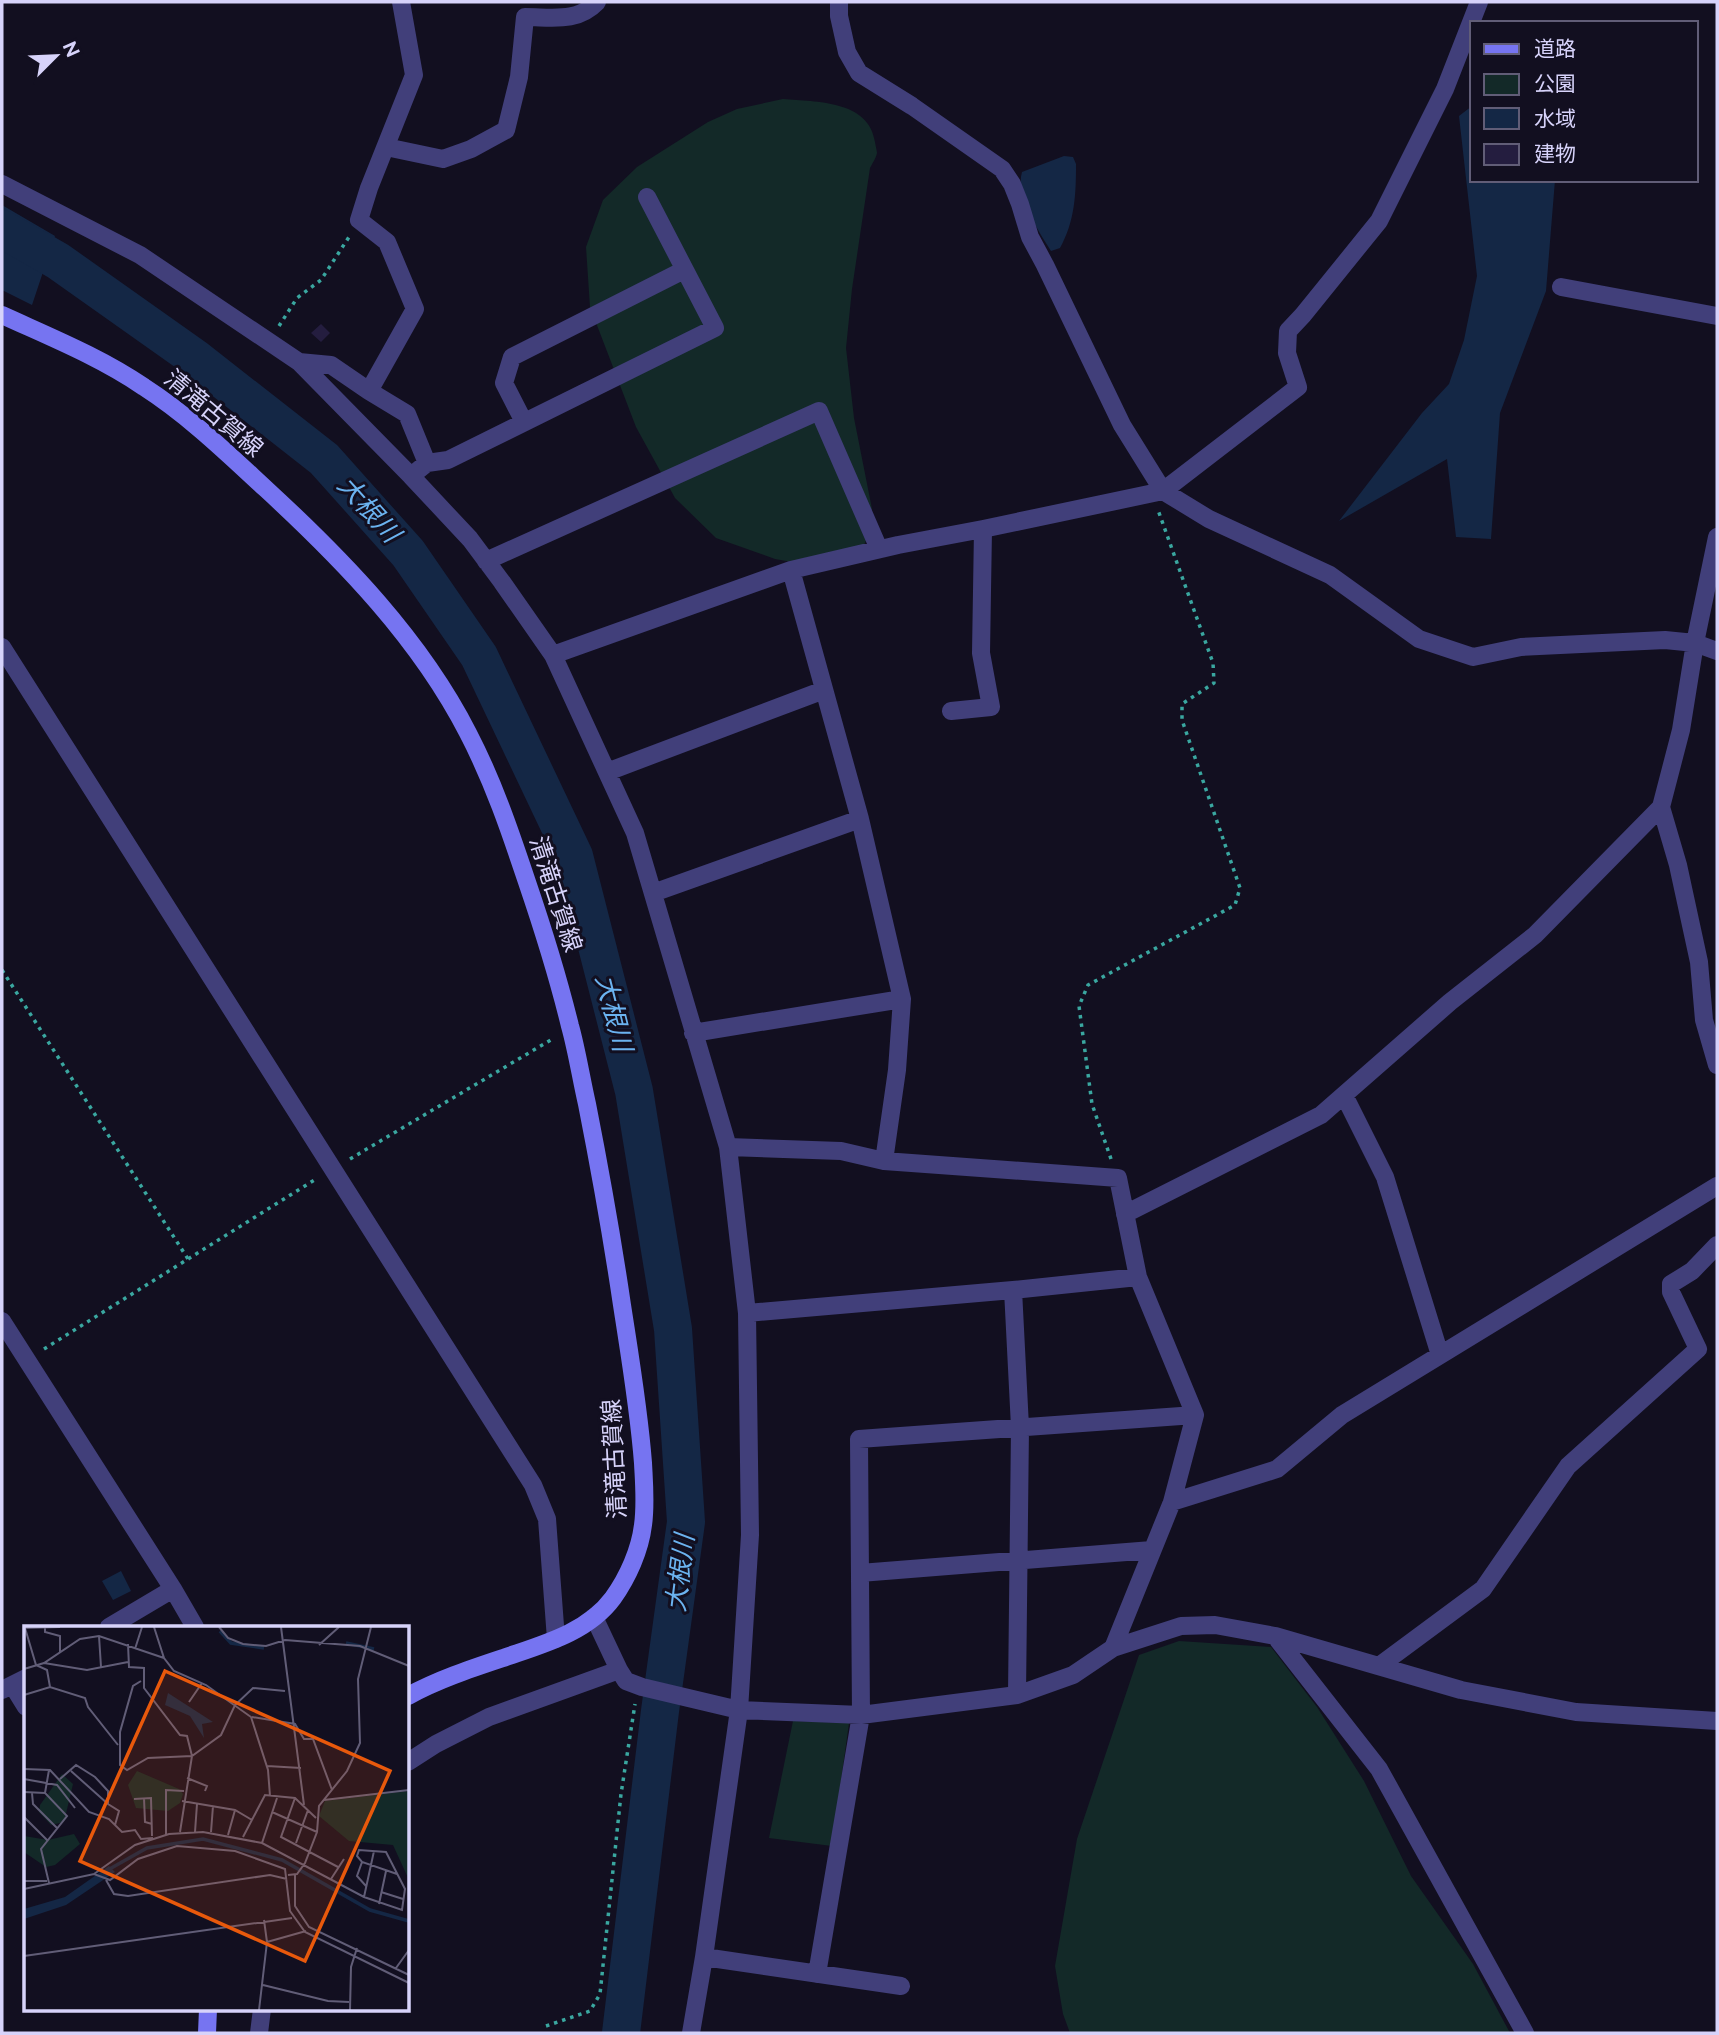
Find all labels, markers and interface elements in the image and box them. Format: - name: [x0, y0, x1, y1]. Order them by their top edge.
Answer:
- north arrow: [21, 21, 91, 91]
- legend: [1470, 21, 1698, 182]
- text: 道路: [1534, 36, 1576, 61]
- text: N: [59, 38, 85, 60]
- text: 公園: [1534, 71, 1576, 96]
- text: 水域: [1534, 106, 1576, 131]
- text: 建物: [1534, 141, 1576, 166]
- street label: 清滝古賀線: [159, 363, 269, 463]
- water label: 大根川: [332, 470, 408, 550]
- street label: 清滝古賀線: [524, 832, 588, 956]
- water label: 大根川: [590, 972, 639, 1057]
- street label: 清滝古賀線: [596, 1398, 632, 1520]
- water label: 大根川: [660, 1529, 700, 1614]
- inset map: [24, 1626, 410, 2010]

